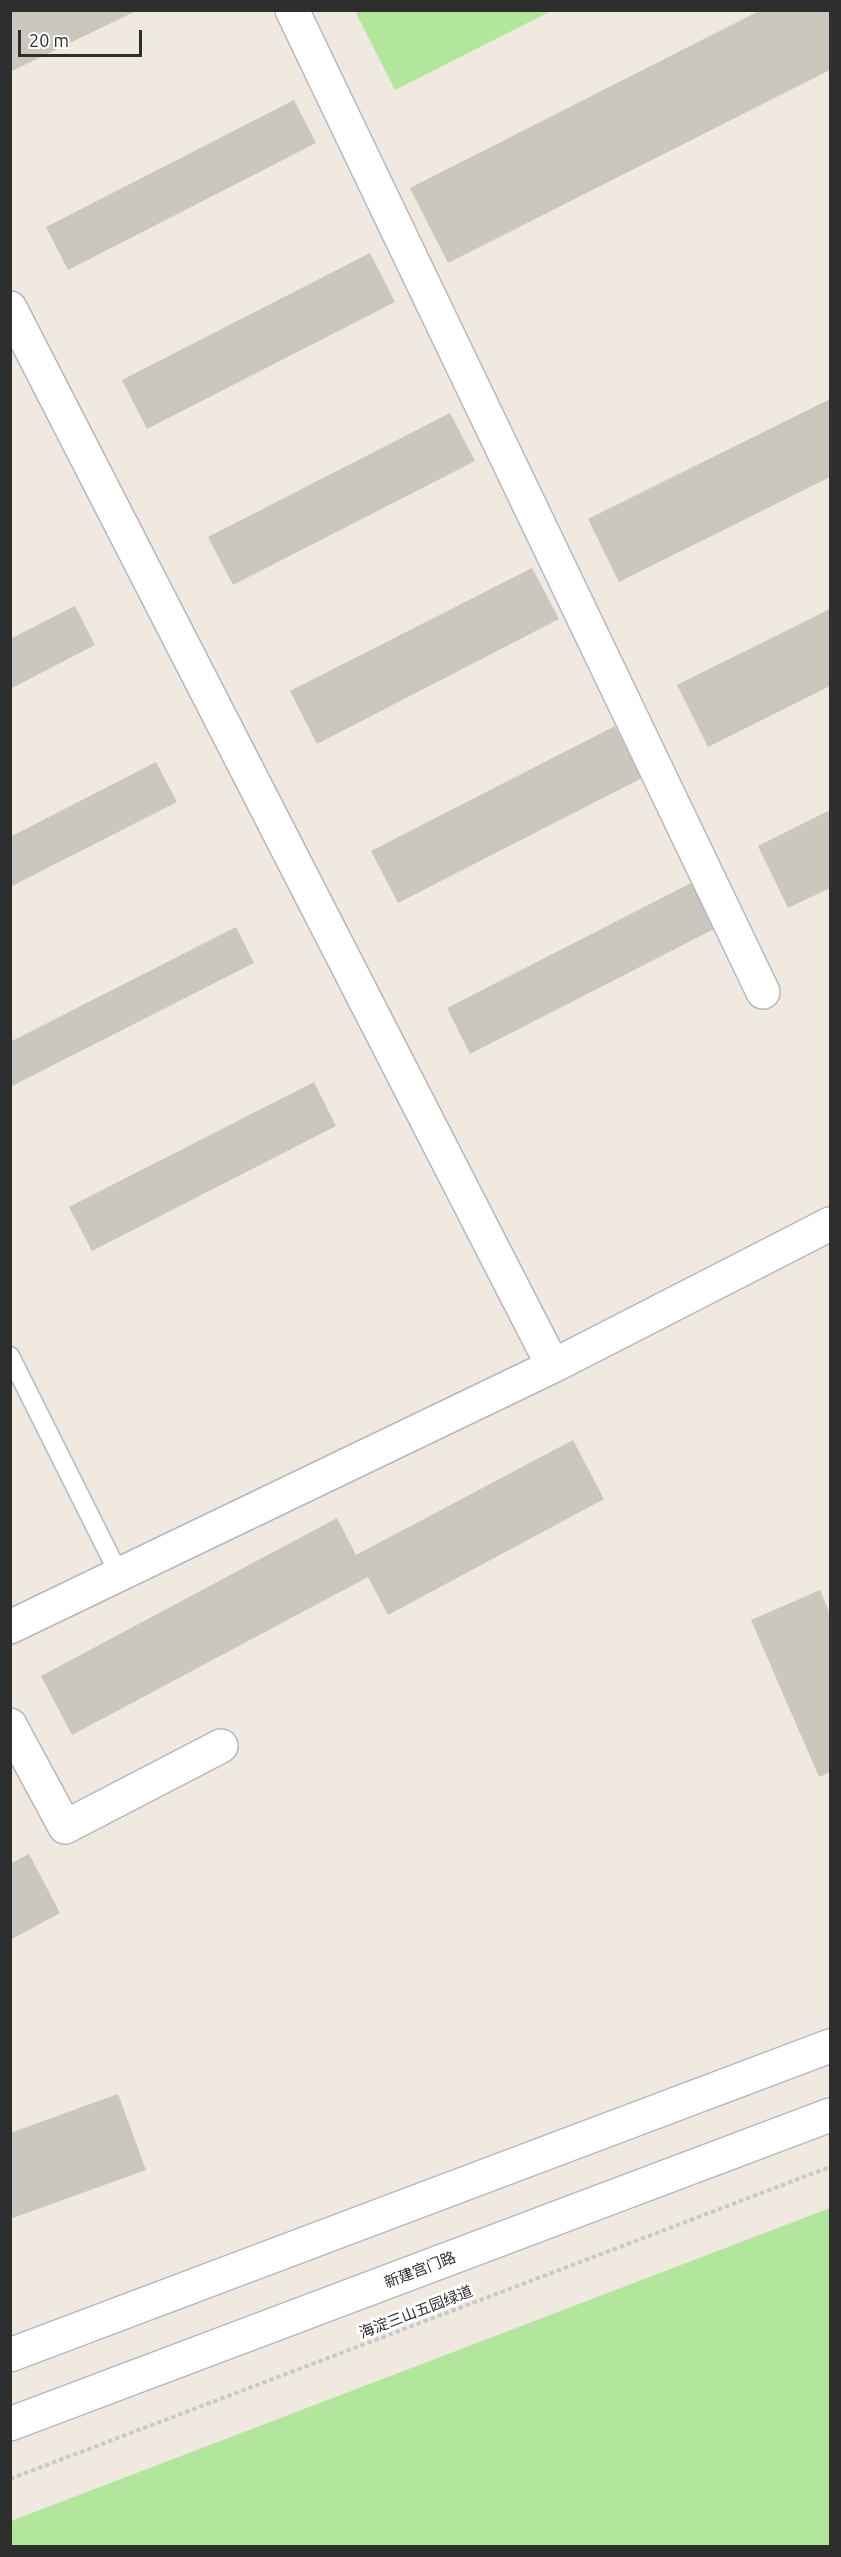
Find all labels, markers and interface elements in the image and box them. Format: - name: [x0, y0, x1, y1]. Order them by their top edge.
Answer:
- scale bar: [21, 18, 146, 56]
- text: 20 m: [29, 30, 69, 50]
- street label: 新建宫门路: [382, 2248, 458, 2292]
- street label: 海淀三山五园绿道: [357, 2282, 475, 2342]

